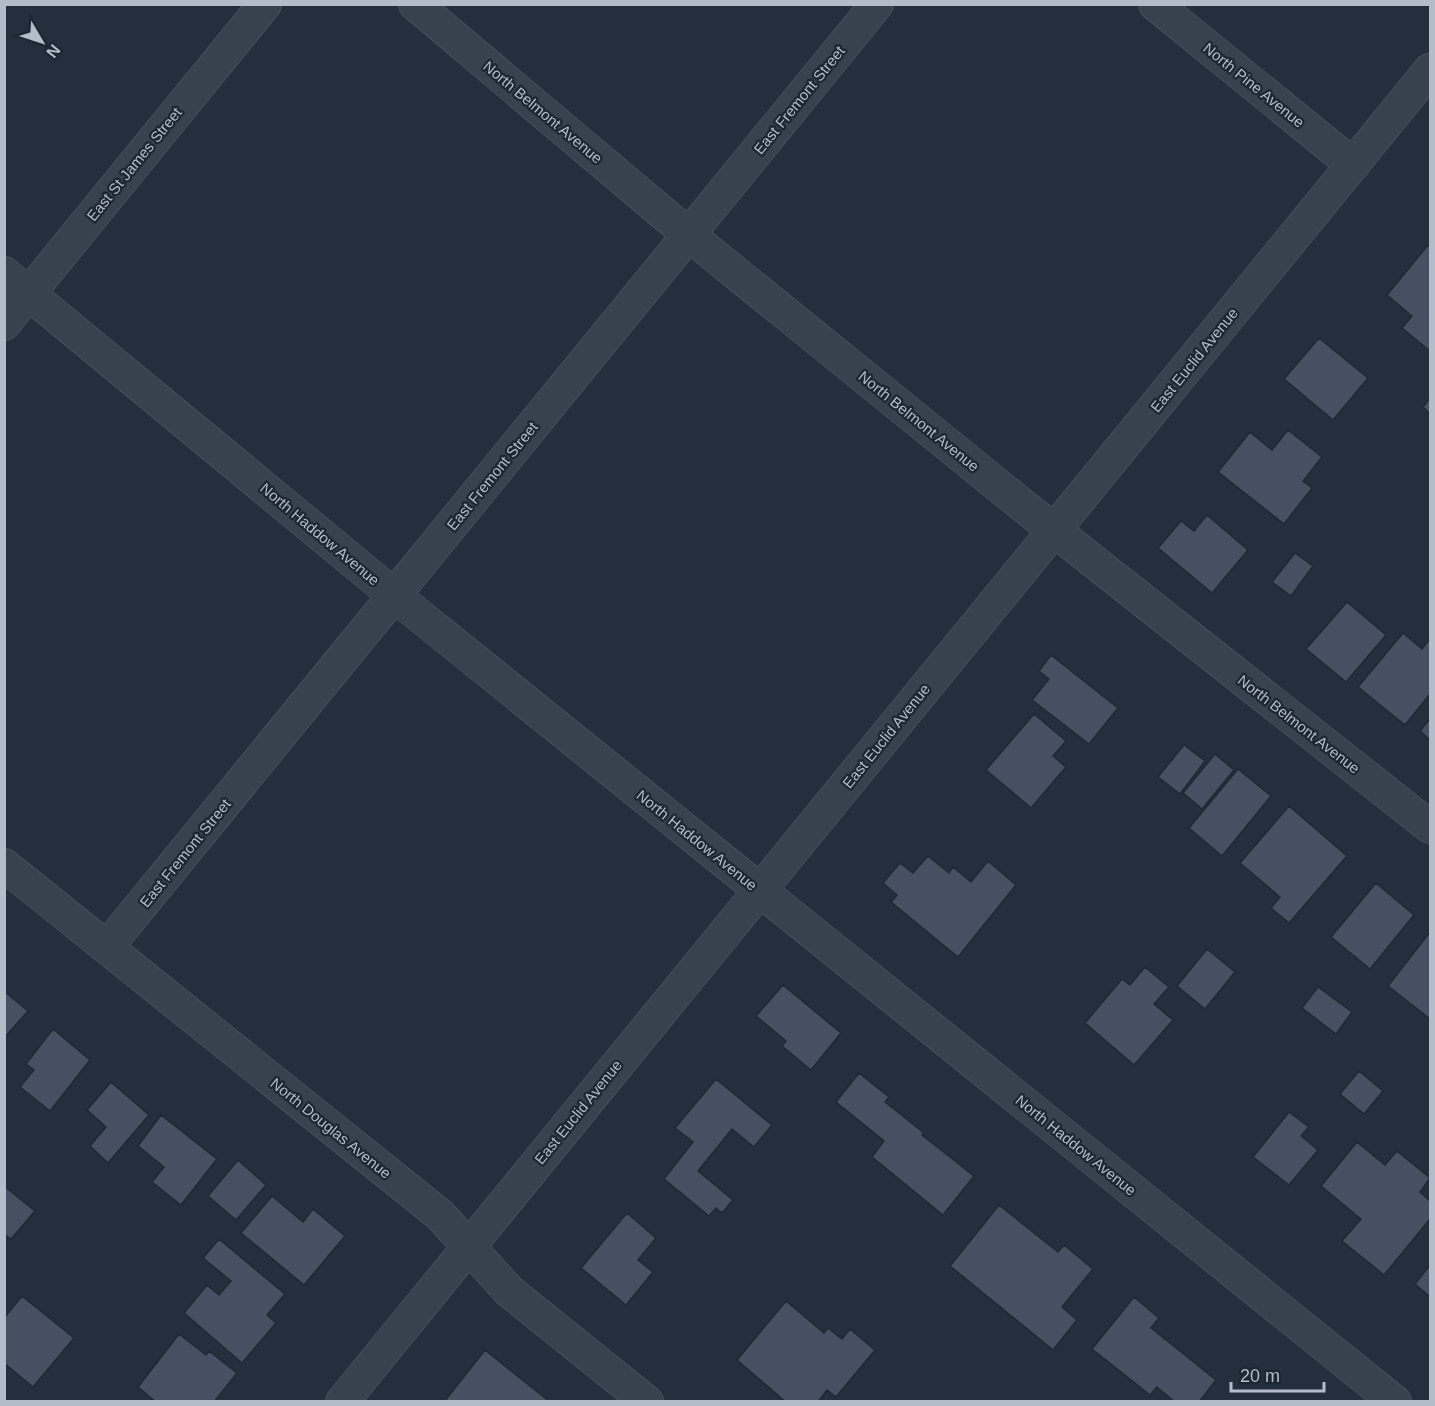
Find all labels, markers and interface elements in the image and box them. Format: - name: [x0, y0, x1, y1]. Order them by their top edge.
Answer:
- north arrow: [12, 12, 72, 72]
- street label: North Pine Avenue: [1200, 39, 1308, 131]
- text: N: [43, 41, 64, 61]
- street label: East Fremont Street: [750, 42, 848, 158]
- street label: North Belmont Avenue: [480, 57, 606, 167]
- street label: East St James Street: [83, 103, 185, 224]
- street label: East Euclid Avenue: [1147, 305, 1241, 415]
- street label: North Belmont Avenue: [855, 367, 983, 475]
- street label: East Fremont Street: [443, 418, 541, 534]
- street label: North Haddow Avenue: [257, 479, 383, 589]
- street label: North Belmont Avenue: [1235, 671, 1363, 777]
- street label: East Euclid Avenue: [839, 681, 933, 791]
- street label: North Haddow Avenue: [633, 786, 761, 894]
- street label: East Fremont Street: [136, 795, 234, 911]
- street label: East Euclid Avenue: [531, 1057, 625, 1167]
- street label: North Douglas Avenue: [267, 1074, 395, 1182]
- street label: North Haddow Avenue: [1012, 1091, 1140, 1199]
- scale bar: [1231, 1355, 1324, 1393]
- text: 20 m: [1240, 1366, 1280, 1386]

